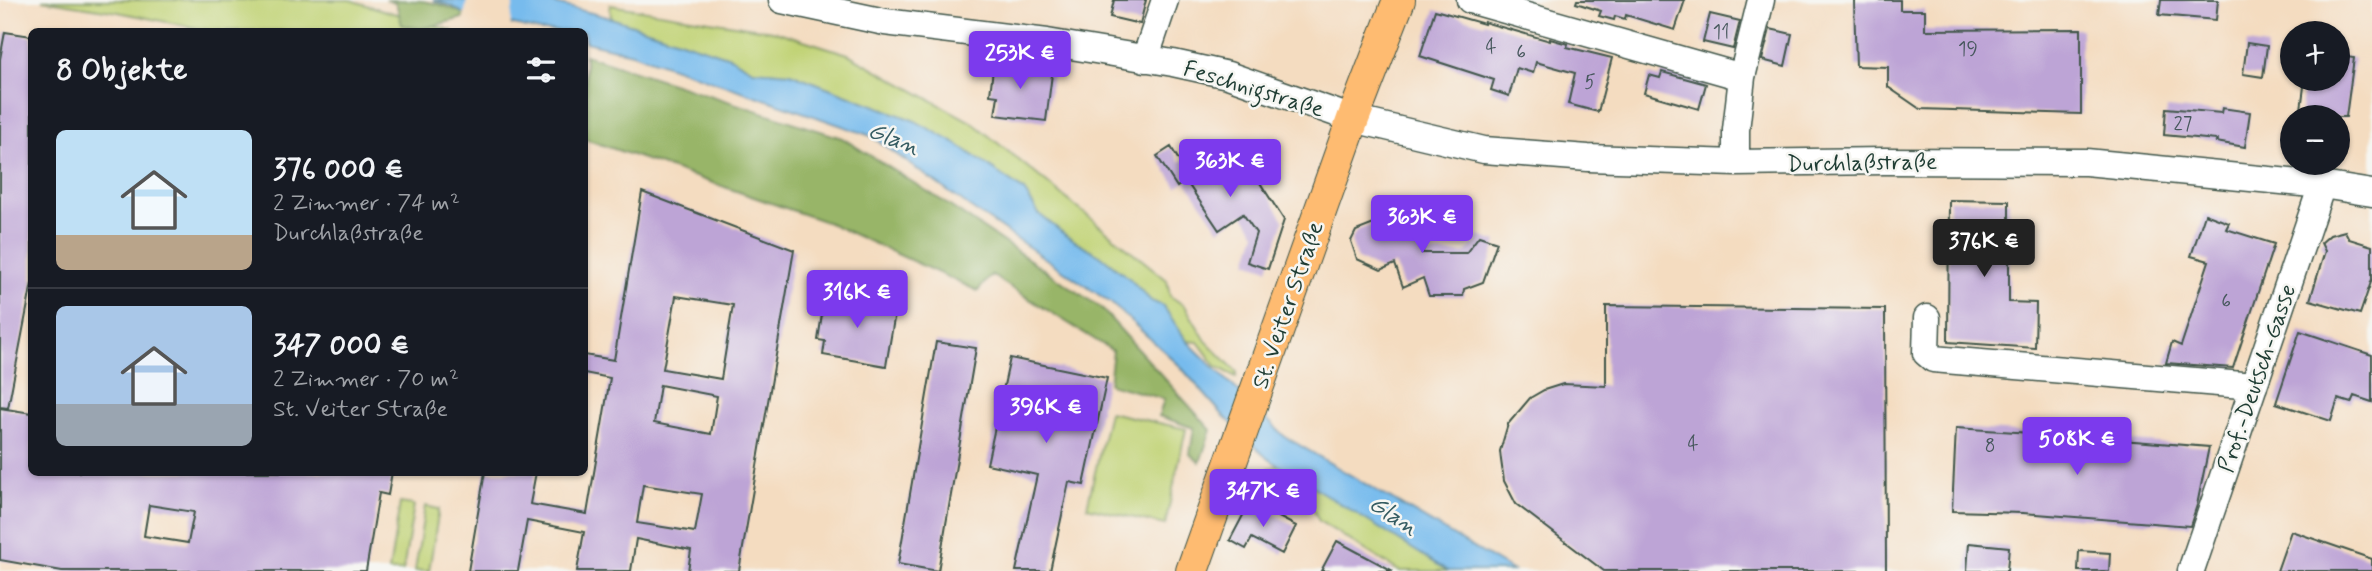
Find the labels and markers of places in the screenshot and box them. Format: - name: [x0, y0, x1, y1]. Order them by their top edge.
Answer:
- pin: 253K €: [963, 32, 1077, 91]
- pin: 363K €: [1173, 140, 1287, 199]
- pin: 363K €: [1365, 196, 1479, 255]
- pin: 376K €: [1927, 219, 2041, 279]
- pin: 316K €: [800, 270, 914, 330]
- pin: 396K €: [989, 386, 1103, 445]
- pin: 508K €: [2020, 418, 2134, 477]
- pin: 347K €: [1206, 470, 1320, 529]

